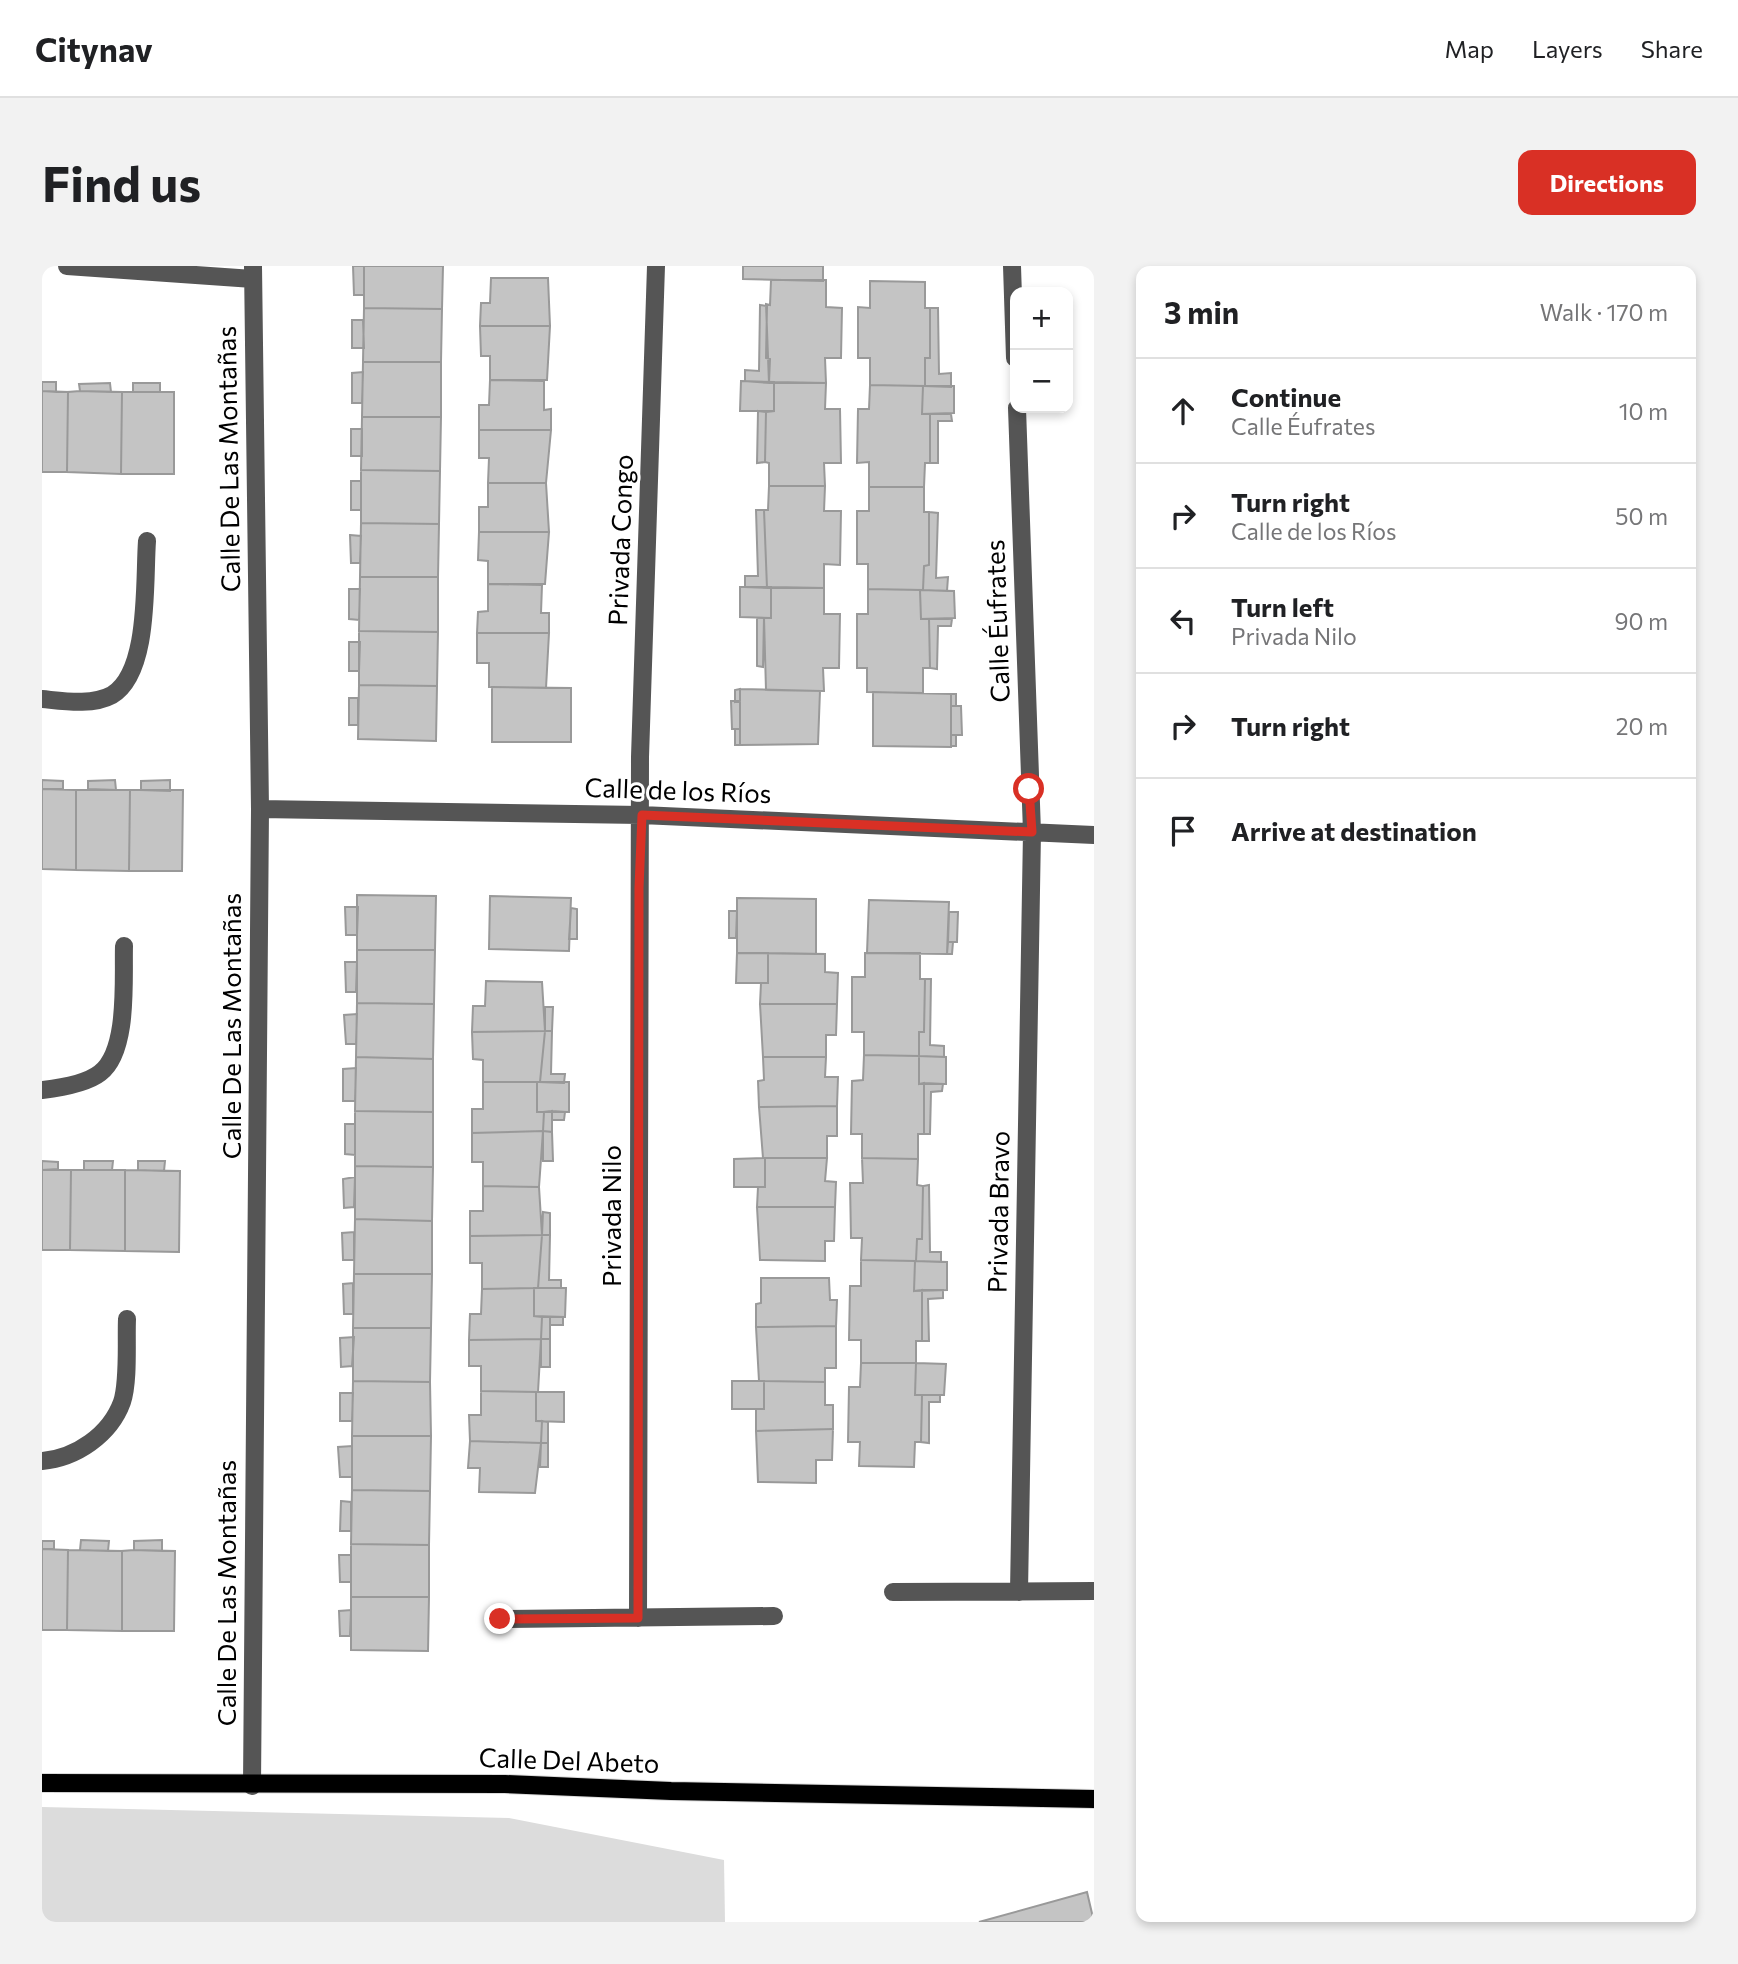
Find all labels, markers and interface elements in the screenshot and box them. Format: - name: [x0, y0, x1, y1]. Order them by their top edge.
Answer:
- text: Citynav: [35, 28, 153, 69]
- text: Map: [1445, 34, 1494, 63]
- text: Layers: [1532, 34, 1603, 63]
- text: Share: [1641, 34, 1703, 63]
- button: Directions: [1518, 150, 1696, 215]
- text: Find us: [42, 152, 201, 212]
- map controls: [1010, 287, 1073, 413]
- button: +: [1010, 287, 1073, 350]
- text: 3 min: [1164, 293, 1239, 330]
- text: Walk · 170 m: [1540, 298, 1668, 326]
- street label: Calle De Las Montañas: [210, 326, 245, 592]
- button: −: [1010, 350, 1073, 413]
- text: Continue: [1231, 381, 1341, 412]
- icon: ahead: [1164, 392, 1202, 430]
- text: 10 m: [1619, 397, 1668, 425]
- text: Calle Éufrates: [1231, 412, 1375, 440]
- street label: Privada Congo: [601, 454, 638, 626]
- text: Turn right: [1231, 486, 1350, 517]
- icon: right: [1164, 497, 1202, 535]
- text: 50 m: [1615, 502, 1668, 530]
- text: Calle de los Ríos: [1231, 517, 1396, 545]
- street label: Calle Éufrates: [978, 539, 1015, 703]
- text: Turn left: [1231, 591, 1334, 622]
- icon: left: [1164, 602, 1202, 640]
- text: 90 m: [1615, 607, 1668, 635]
- text: Privada Nilo: [1231, 622, 1357, 650]
- icon: right: [1164, 707, 1202, 745]
- text: Turn right: [1231, 710, 1350, 741]
- text: 20 m: [1616, 712, 1668, 740]
- street label: Calle de los Ríos: [584, 771, 772, 808]
- route start: [1013, 773, 1044, 804]
- icon: arrive: [1164, 812, 1202, 850]
- text: Arrive at destination: [1231, 815, 1477, 846]
- street label: Calle De Las Montañas: [215, 893, 246, 1159]
- street label: Privada Bravo: [981, 1131, 1014, 1293]
- street label: Privada Nilo: [595, 1145, 626, 1287]
- street label: Calle De Las Montañas: [210, 1460, 241, 1726]
- route end: [484, 1603, 515, 1634]
- street label: Calle Del Abeto: [478, 1741, 660, 1778]

